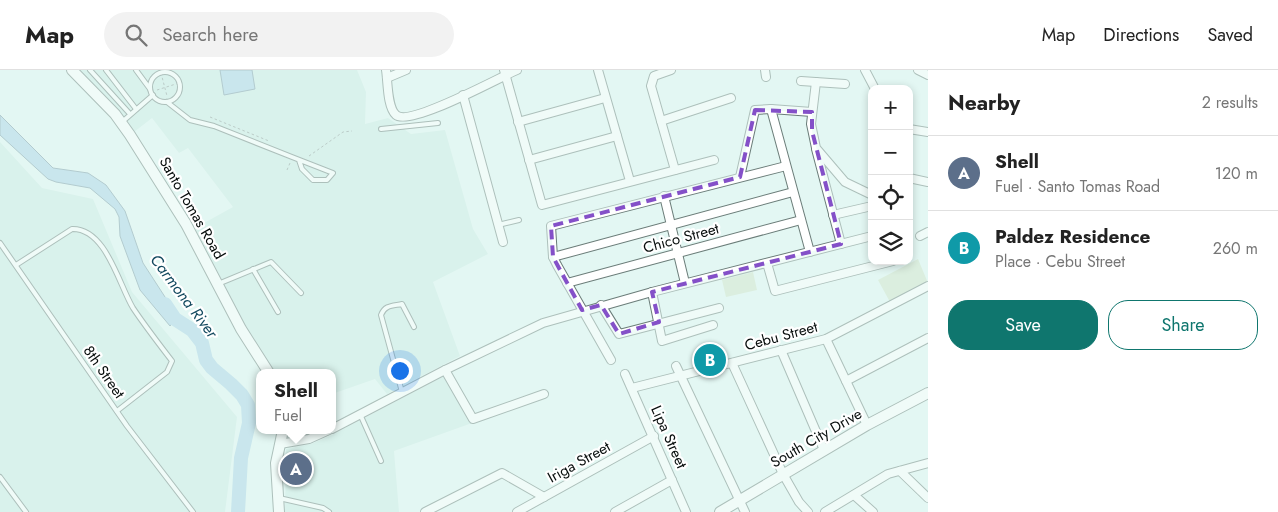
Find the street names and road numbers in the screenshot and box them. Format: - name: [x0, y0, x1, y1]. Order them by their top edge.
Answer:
- street label: Santo Tomas Road: [154, 153, 230, 263]
- street label: Chico Street: [641, 217, 722, 259]
- street label: Cebu Street: [742, 316, 820, 356]
- street label: 8th Street: [78, 341, 130, 403]
- street label: Lipa Street: [645, 402, 693, 472]
- street label: South City Drive: [766, 403, 866, 473]
- street label: Iriga Street: [544, 436, 615, 488]

